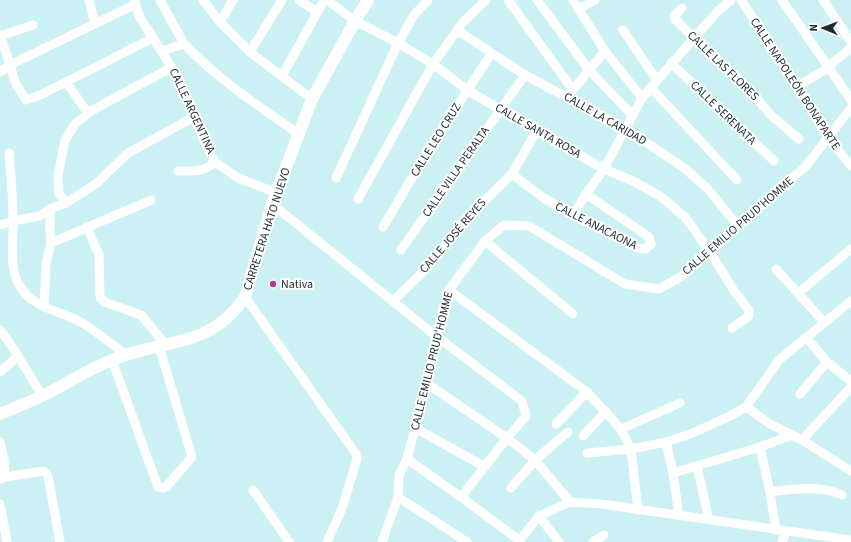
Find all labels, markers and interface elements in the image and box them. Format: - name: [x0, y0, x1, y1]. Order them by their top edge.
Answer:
- north arrow: [803, 8, 843, 48]
- street label: CALLE NAPOLEÓN BONAPARTE: [747, 15, 843, 153]
- street label: CALLE LAS FLORES: [683, 27, 763, 105]
- street label: CALLE ARGENTINA: [165, 66, 219, 157]
- street label: CALLE SERENATA: [686, 77, 760, 149]
- street label: CALLE LA CARIDAD: [560, 88, 650, 150]
- street label: CALLE SANTA ROSA: [492, 99, 585, 163]
- street label: CALLE LEO CRUZ: [406, 100, 466, 180]
- street label: CALLE VILLA PERALTA: [418, 123, 494, 221]
- street label: CARRETERA HATO NUEVO: [239, 166, 295, 292]
- street label: CALLE EMILIO PRUD'HOMME: [679, 173, 797, 279]
- street label: CALLE JOSÉ REYES: [416, 195, 490, 277]
- street label: CALLE ANACAONA: [552, 198, 640, 254]
- place label: Nativa: [281, 276, 313, 293]
- marker: Nativa: [268, 279, 278, 289]
- street label: CALLE EMILIO PRUD'HOMME: [407, 290, 457, 432]

